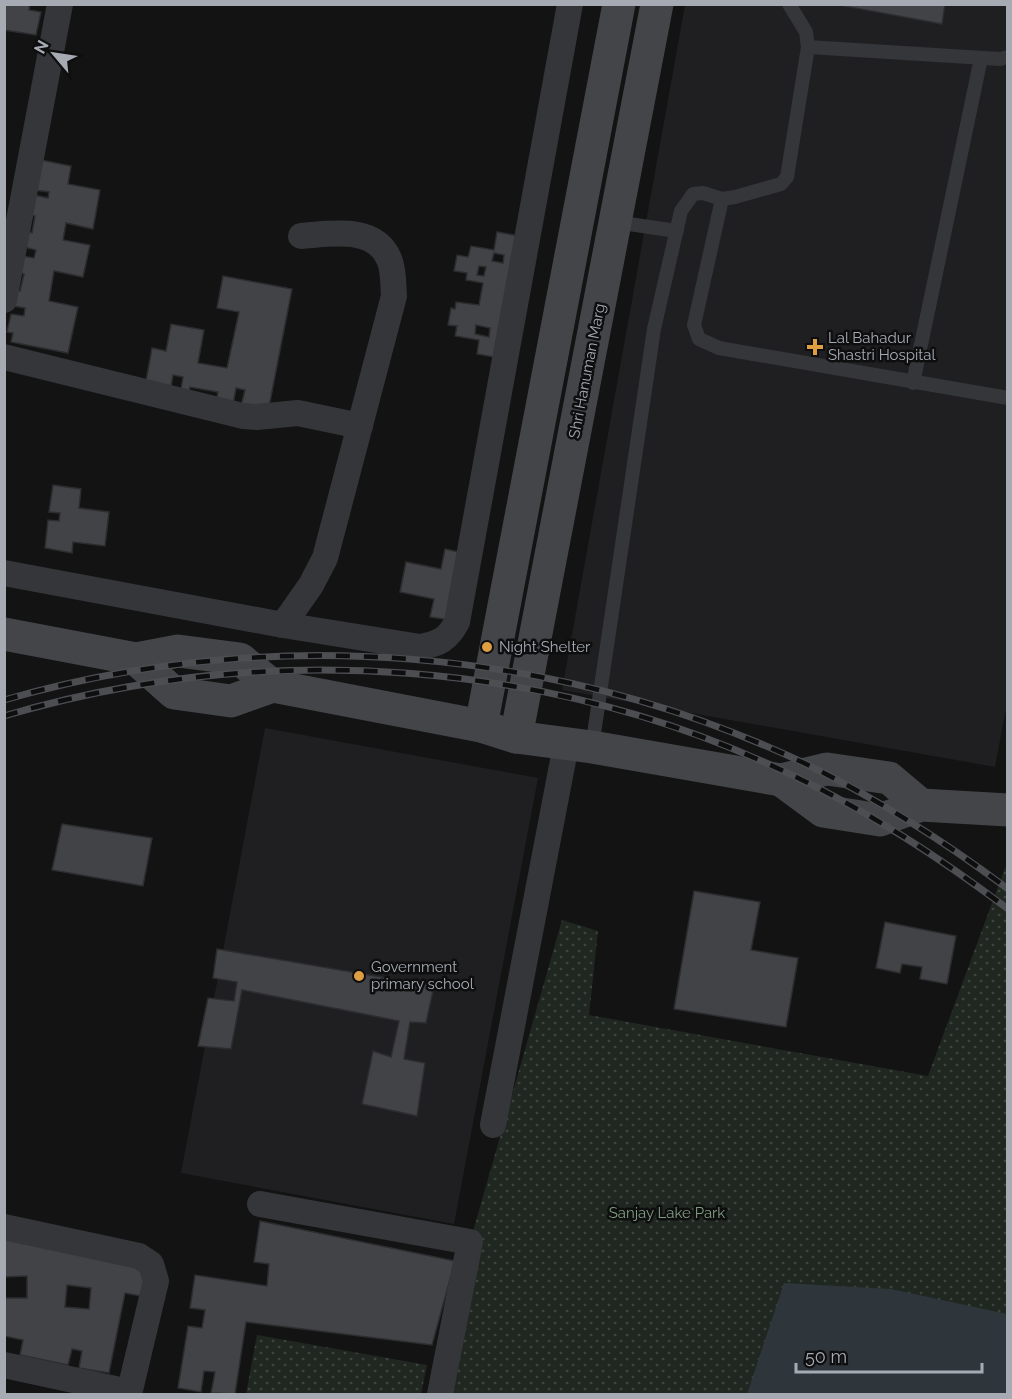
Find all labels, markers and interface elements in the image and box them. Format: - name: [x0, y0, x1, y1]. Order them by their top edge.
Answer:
- north arrow: [24, 24, 84, 84]
- text: N: [30, 37, 53, 57]
- street label: Shri Hanuman Marg: [565, 302, 609, 440]
- place label: Lal Bahadur Shastri Hospital: [828, 329, 936, 364]
- marker: Lal Bahadur Shastri Hospital: [806, 338, 824, 356]
- place label: Night Shelter: [499, 638, 591, 656]
- marker: Night Shelter: [480, 640, 494, 654]
- place label: Government primary school: [371, 958, 475, 993]
- marker: Government primary school: [352, 969, 366, 983]
- park label: Sanjay Lake Park: [609, 1204, 725, 1222]
- scale bar: [796, 1336, 982, 1374]
- text: 50 m: [805, 1346, 847, 1367]

